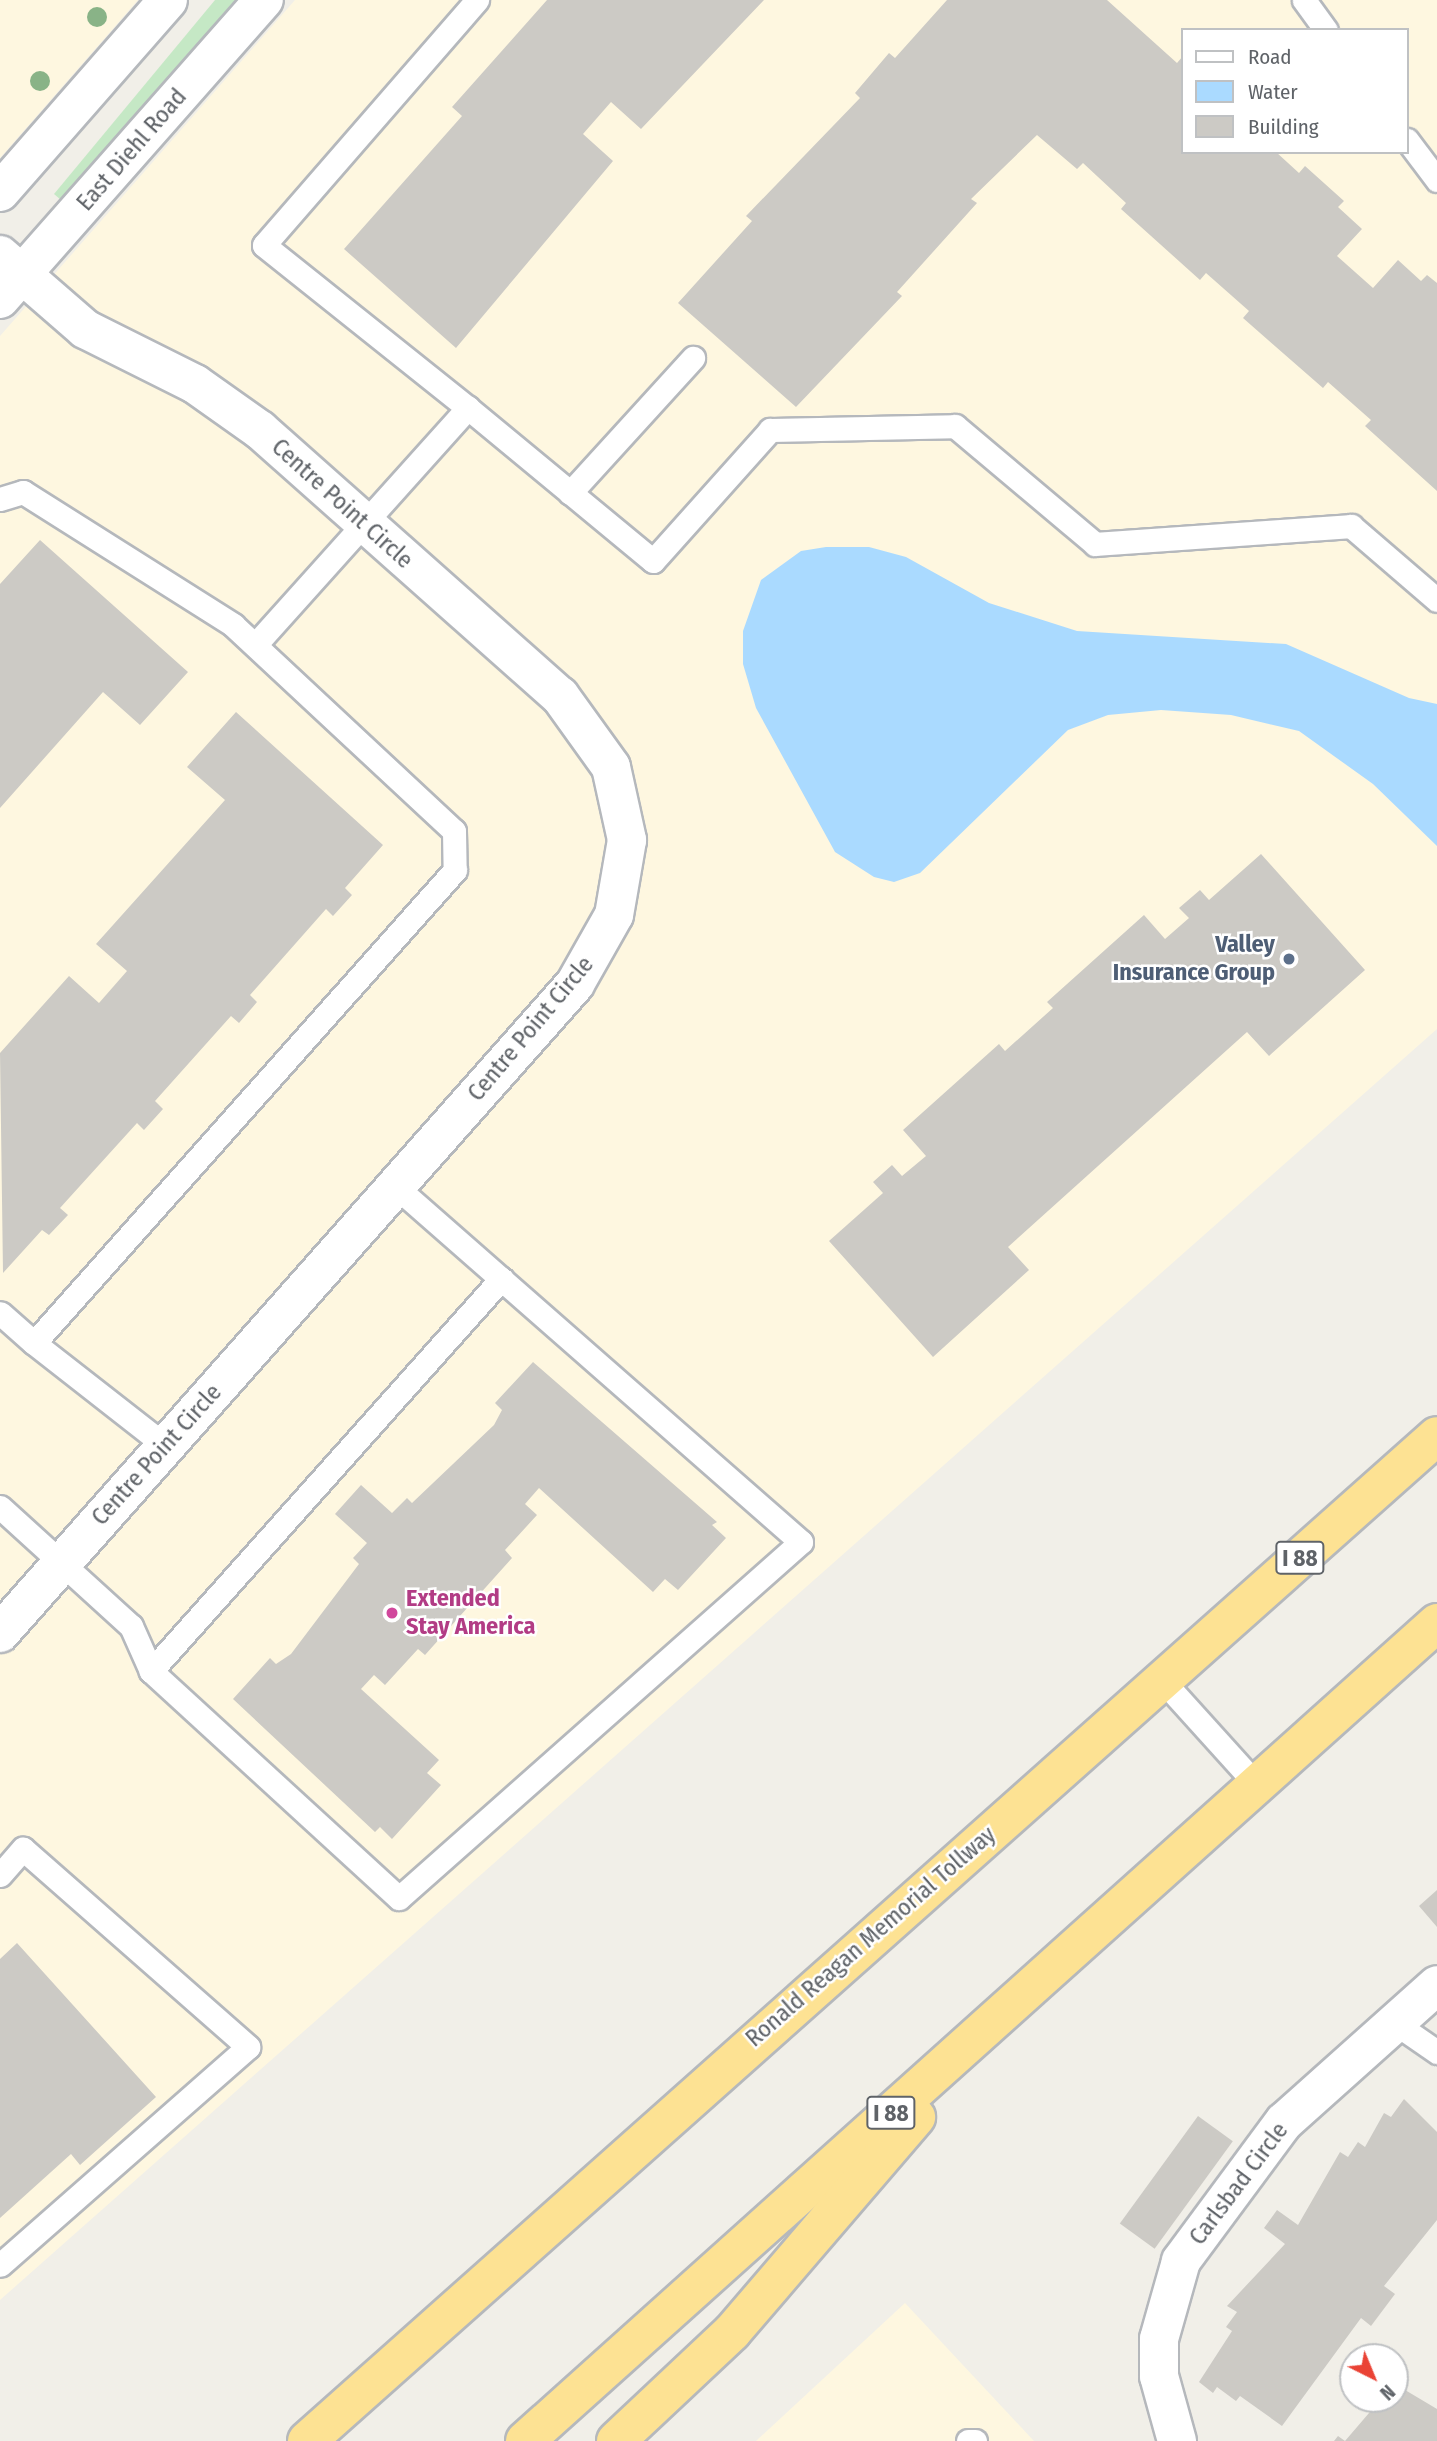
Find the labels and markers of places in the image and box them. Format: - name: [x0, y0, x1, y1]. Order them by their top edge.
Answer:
- place label: Valley Insurance Group: [1113, 931, 1275, 987]
- marker: Valley Insurance Group: [1281, 951, 1297, 967]
- place label: Extended Stay America: [406, 1585, 535, 1641]
- marker: Extended Stay America: [384, 1605, 400, 1621]

